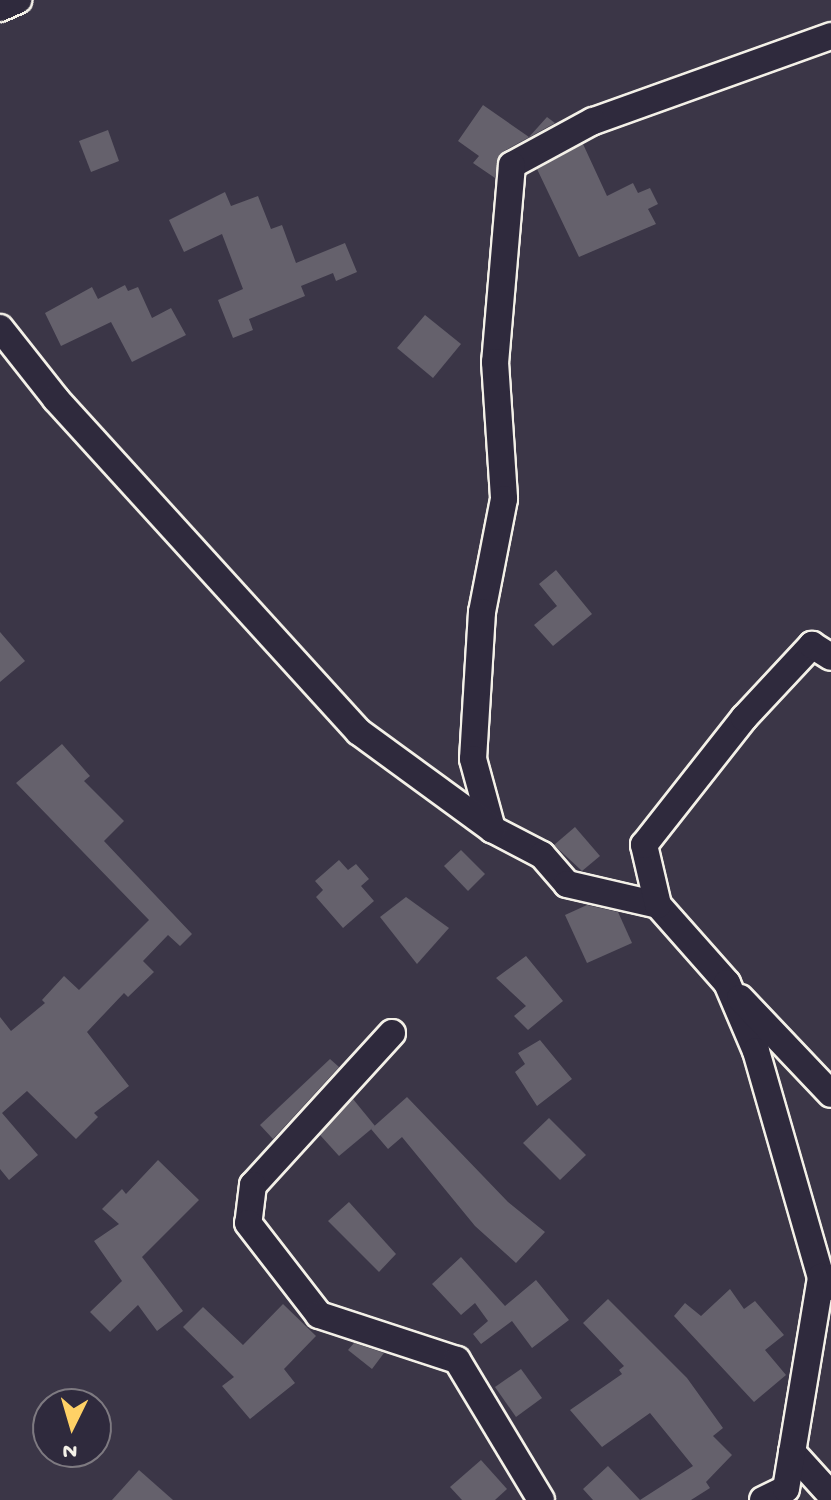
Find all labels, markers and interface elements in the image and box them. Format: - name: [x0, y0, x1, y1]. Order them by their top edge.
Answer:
- north arrow: [32, 1388, 112, 1468]
- text: N: [62, 1436, 78, 1463]

